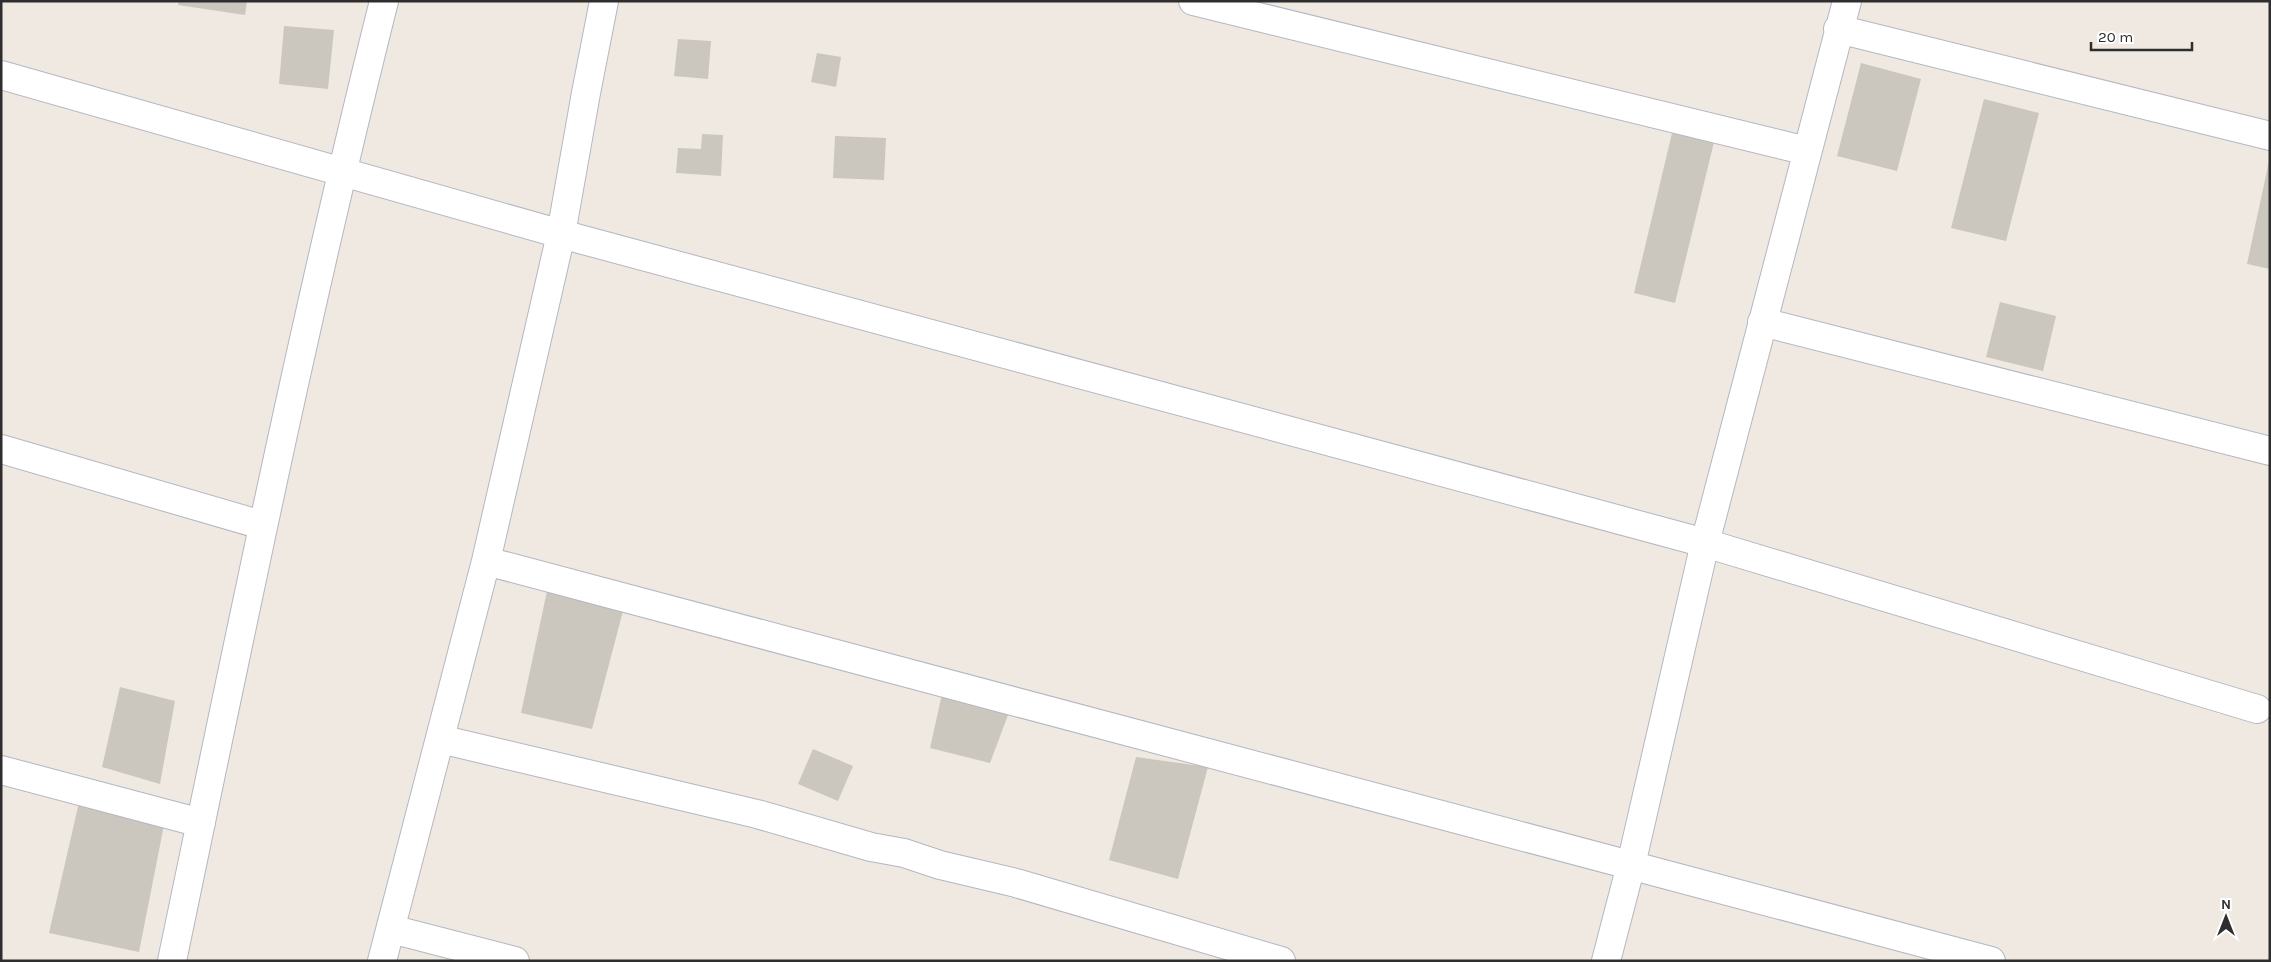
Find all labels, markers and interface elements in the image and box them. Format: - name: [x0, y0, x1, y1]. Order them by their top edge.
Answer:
- scale bar: [2091, 20, 2192, 52]
- text: 20 m: [2098, 28, 2133, 46]
- north arrow: [2201, 892, 2251, 942]
- text: N: [2221, 896, 2231, 913]

